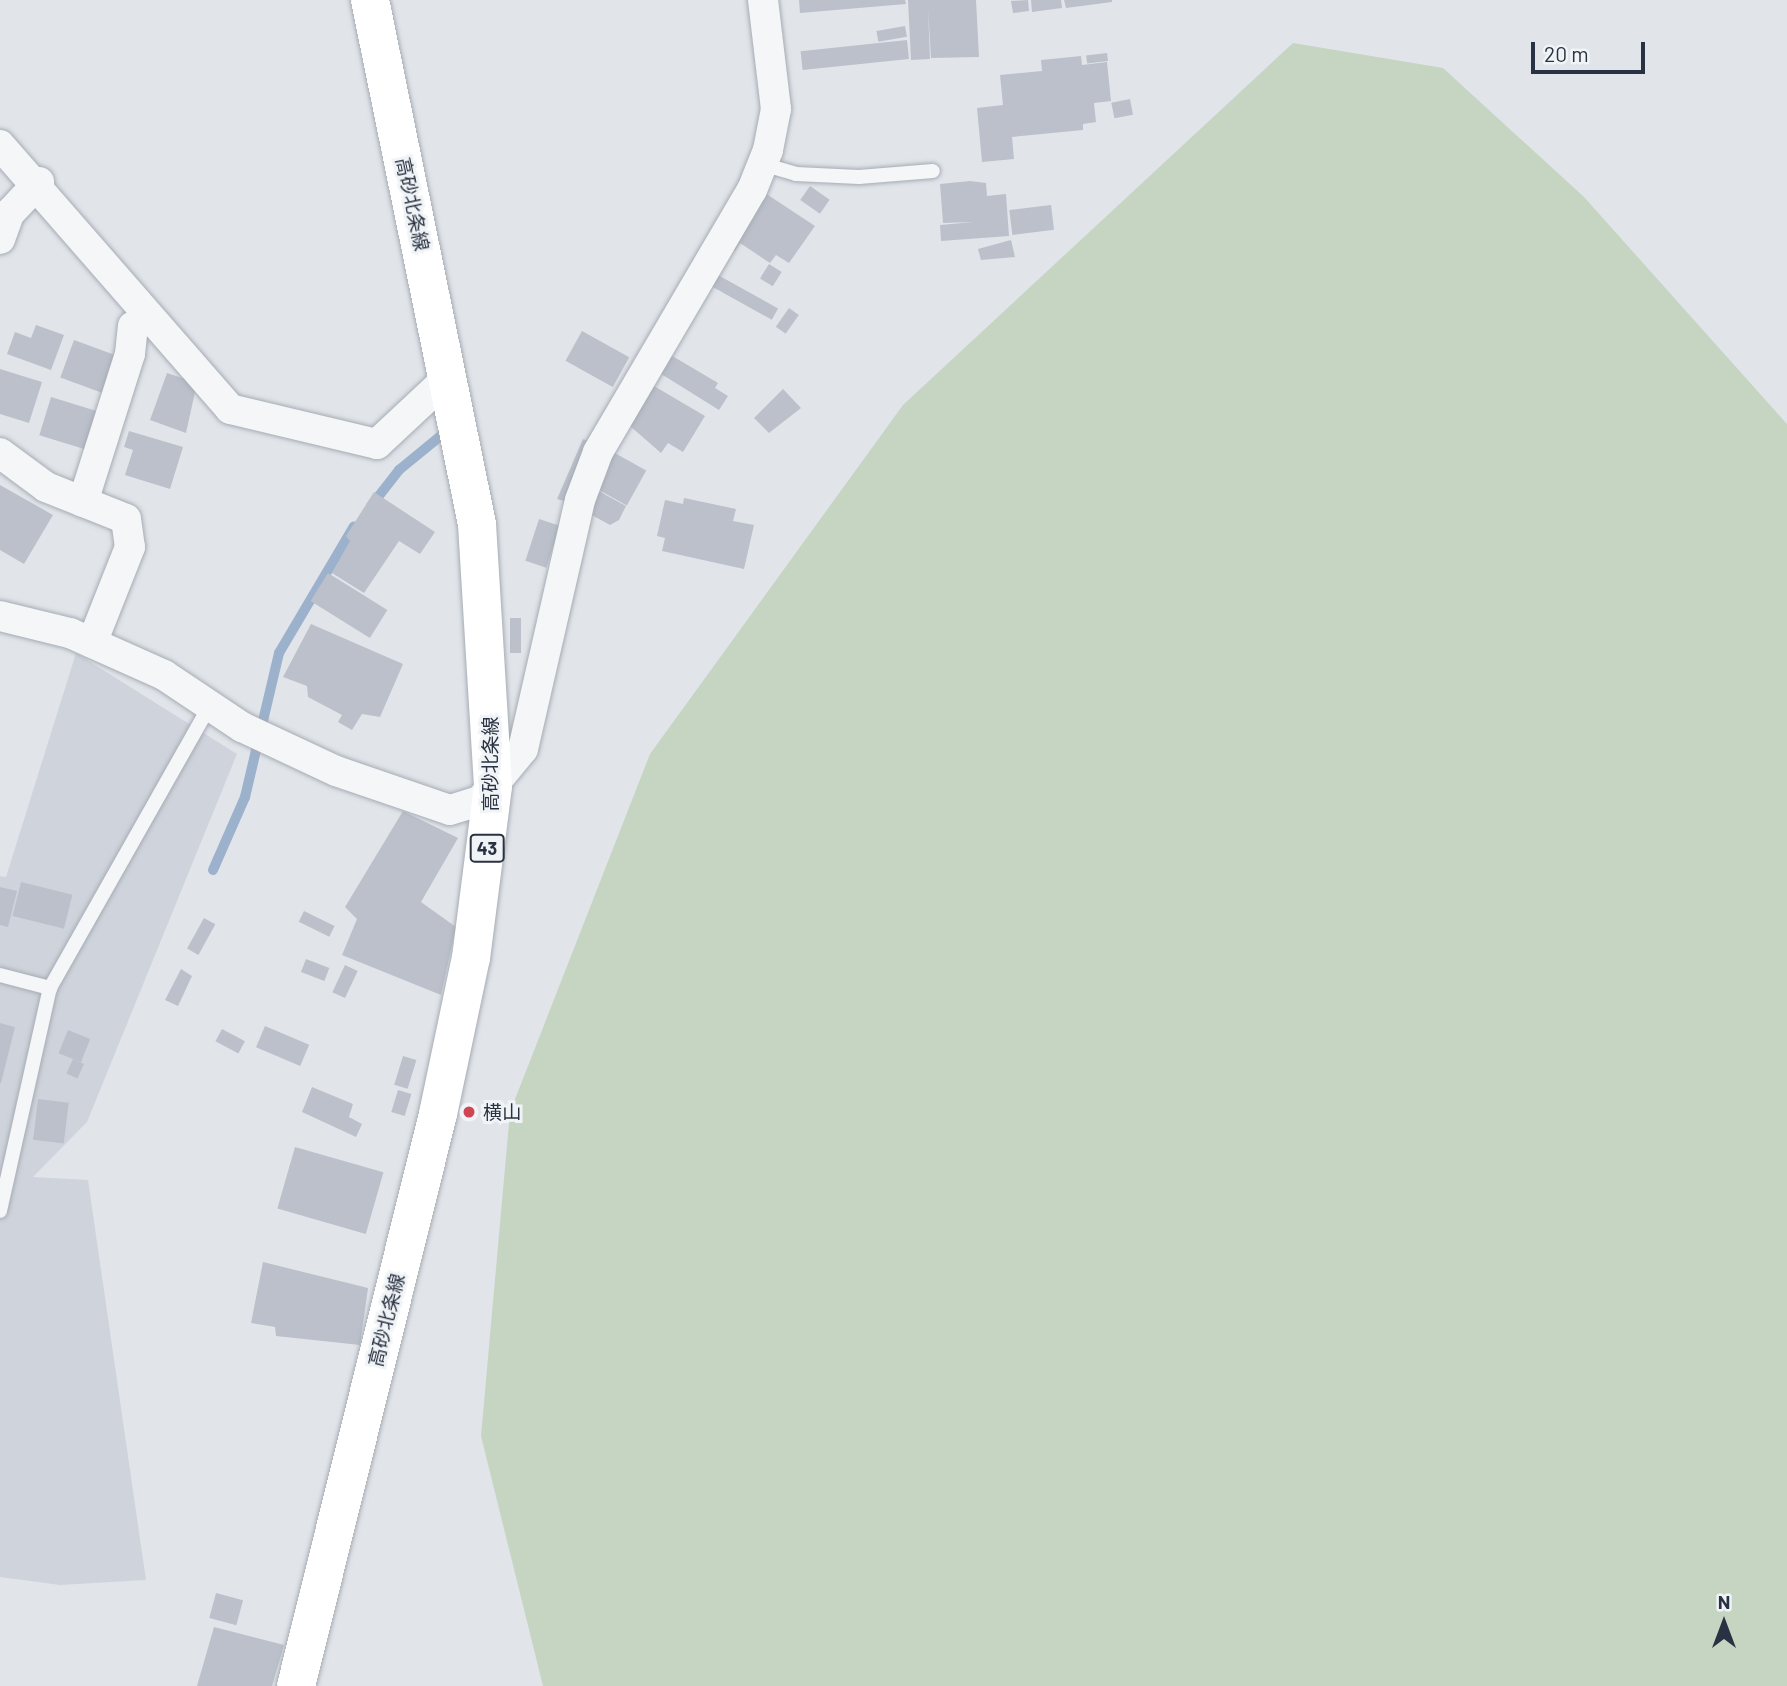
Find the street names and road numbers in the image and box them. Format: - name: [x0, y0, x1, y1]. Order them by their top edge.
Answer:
- street label: 高砂北条線: [392, 155, 434, 253]
- street label: 高砂北条線: [479, 717, 501, 811]
- road number: 43: [470, 834, 504, 862]
- street label: 高砂北条線: [363, 1271, 409, 1369]

